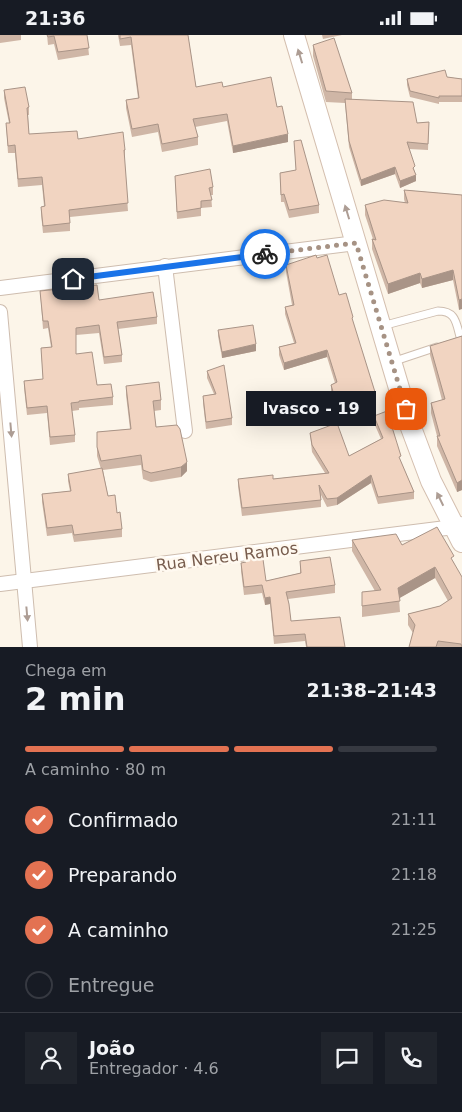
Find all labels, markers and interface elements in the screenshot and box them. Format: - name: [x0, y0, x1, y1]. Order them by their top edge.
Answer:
- text: 21:36: [25, 7, 85, 29]
- one-way arrow: [295, 48, 303, 63]
- one-way arrow: [342, 204, 350, 219]
- courier: [240, 229, 290, 279]
- icon: bike: [251, 240, 279, 268]
- pin: [52, 258, 94, 300]
- icon: home: [59, 265, 87, 293]
- pin: [385, 388, 427, 430]
- callout: Ivasco - 19: [246, 391, 376, 427]
- icon: bag: [392, 395, 420, 423]
- text: Ivasco - 19: [262, 399, 360, 418]
- one-way arrow: [7, 423, 15, 439]
- one-way arrow: [436, 492, 444, 506]
- street label: Rua Nereu Ramos: [155, 538, 299, 575]
- one-way arrow: [24, 607, 32, 623]
- text: Chega em: [25, 661, 107, 680]
- text: 21:38–21:43: [307, 679, 437, 701]
- text: 2 min: [25, 680, 126, 718]
- text: A caminho · 80 m: [25, 760, 166, 779]
- icon: check: [25, 806, 53, 834]
- text: Confirmado: [68, 809, 178, 831]
- text: 21:11: [391, 810, 437, 829]
- icon: check: [25, 861, 53, 889]
- text: Preparando: [68, 864, 177, 886]
- text: 21:18: [391, 865, 437, 884]
- icon: check: [25, 916, 53, 944]
- text: A caminho: [68, 919, 169, 941]
- text: 21:25: [391, 920, 437, 939]
- text: Entregue: [68, 974, 154, 996]
- button: person: [25, 1032, 77, 1084]
- button: chat: [321, 1032, 373, 1084]
- button: phone: [385, 1032, 437, 1084]
- text: João: [89, 1037, 135, 1059]
- text: Entregador · 4.6: [89, 1059, 219, 1078]

